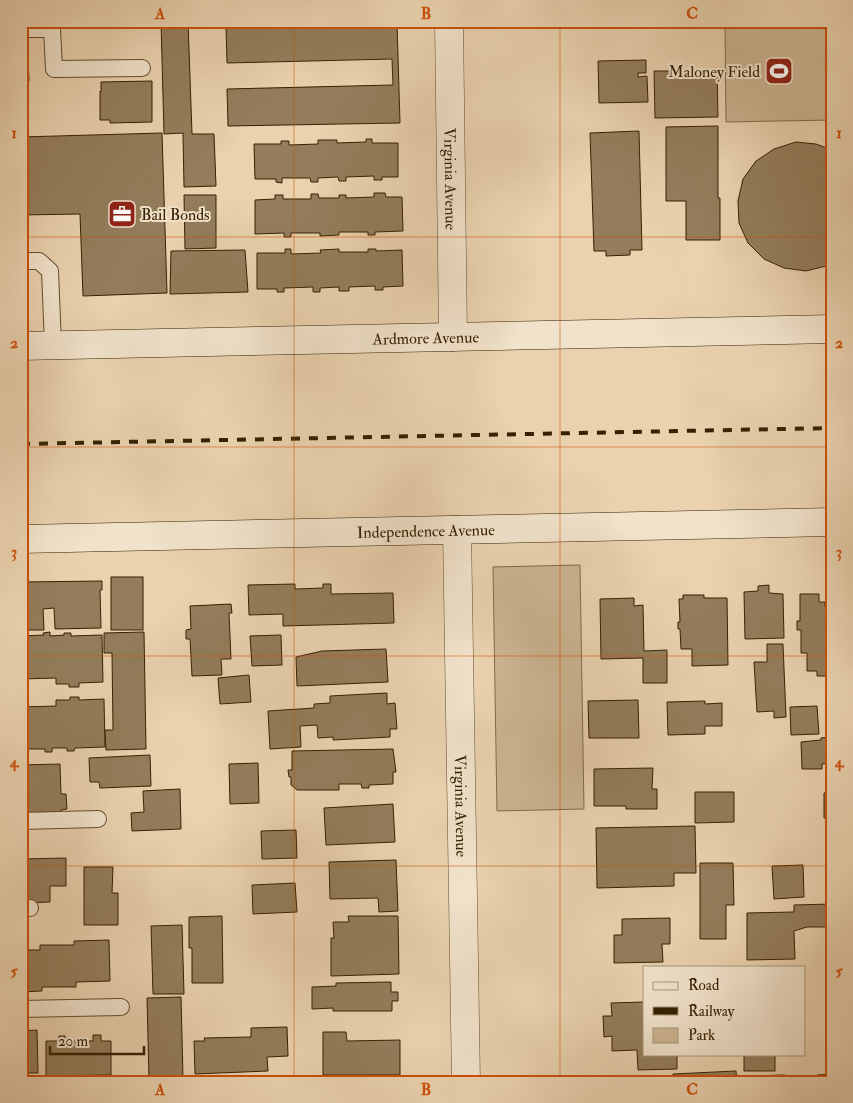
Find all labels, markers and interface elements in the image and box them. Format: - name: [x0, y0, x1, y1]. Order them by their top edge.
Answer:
- text: A: [154, 4, 166, 24]
- text: B: [421, 4, 431, 24]
- text: C: [686, 4, 698, 24]
- sports icon: Maloney Field: [764, 56, 794, 86]
- place label: Maloney Field: [668, 62, 760, 82]
- text: 1: [11, 123, 17, 143]
- text: 1: [836, 123, 842, 143]
- street label: Virginia Avenue: [439, 128, 461, 231]
- office icon: Bail Bonds: [107, 199, 137, 229]
- place label: Bail Bonds: [141, 205, 210, 225]
- street label: Ardmore Avenue: [372, 327, 480, 350]
- text: 2: [10, 333, 18, 353]
- text: 2: [835, 333, 843, 353]
- street label: Independence Avenue: [357, 520, 495, 543]
- text: 3: [11, 542, 17, 562]
- text: 3: [836, 542, 842, 562]
- text: 4: [9, 752, 20, 772]
- text: 4: [834, 752, 845, 772]
- street label: Virginia Avenue: [450, 755, 471, 858]
- text: 5: [10, 961, 18, 981]
- text: 5: [835, 961, 843, 981]
- legend: [643, 966, 806, 1056]
- text: Road: [688, 976, 720, 995]
- text: Railway: [688, 1002, 735, 1021]
- scale bar: [50, 1023, 144, 1055]
- text: Park: [688, 1026, 715, 1045]
- text: 20 m: [58, 1032, 88, 1051]
- text: A: [154, 1080, 166, 1100]
- text: B: [421, 1080, 431, 1100]
- text: C: [686, 1080, 698, 1100]

